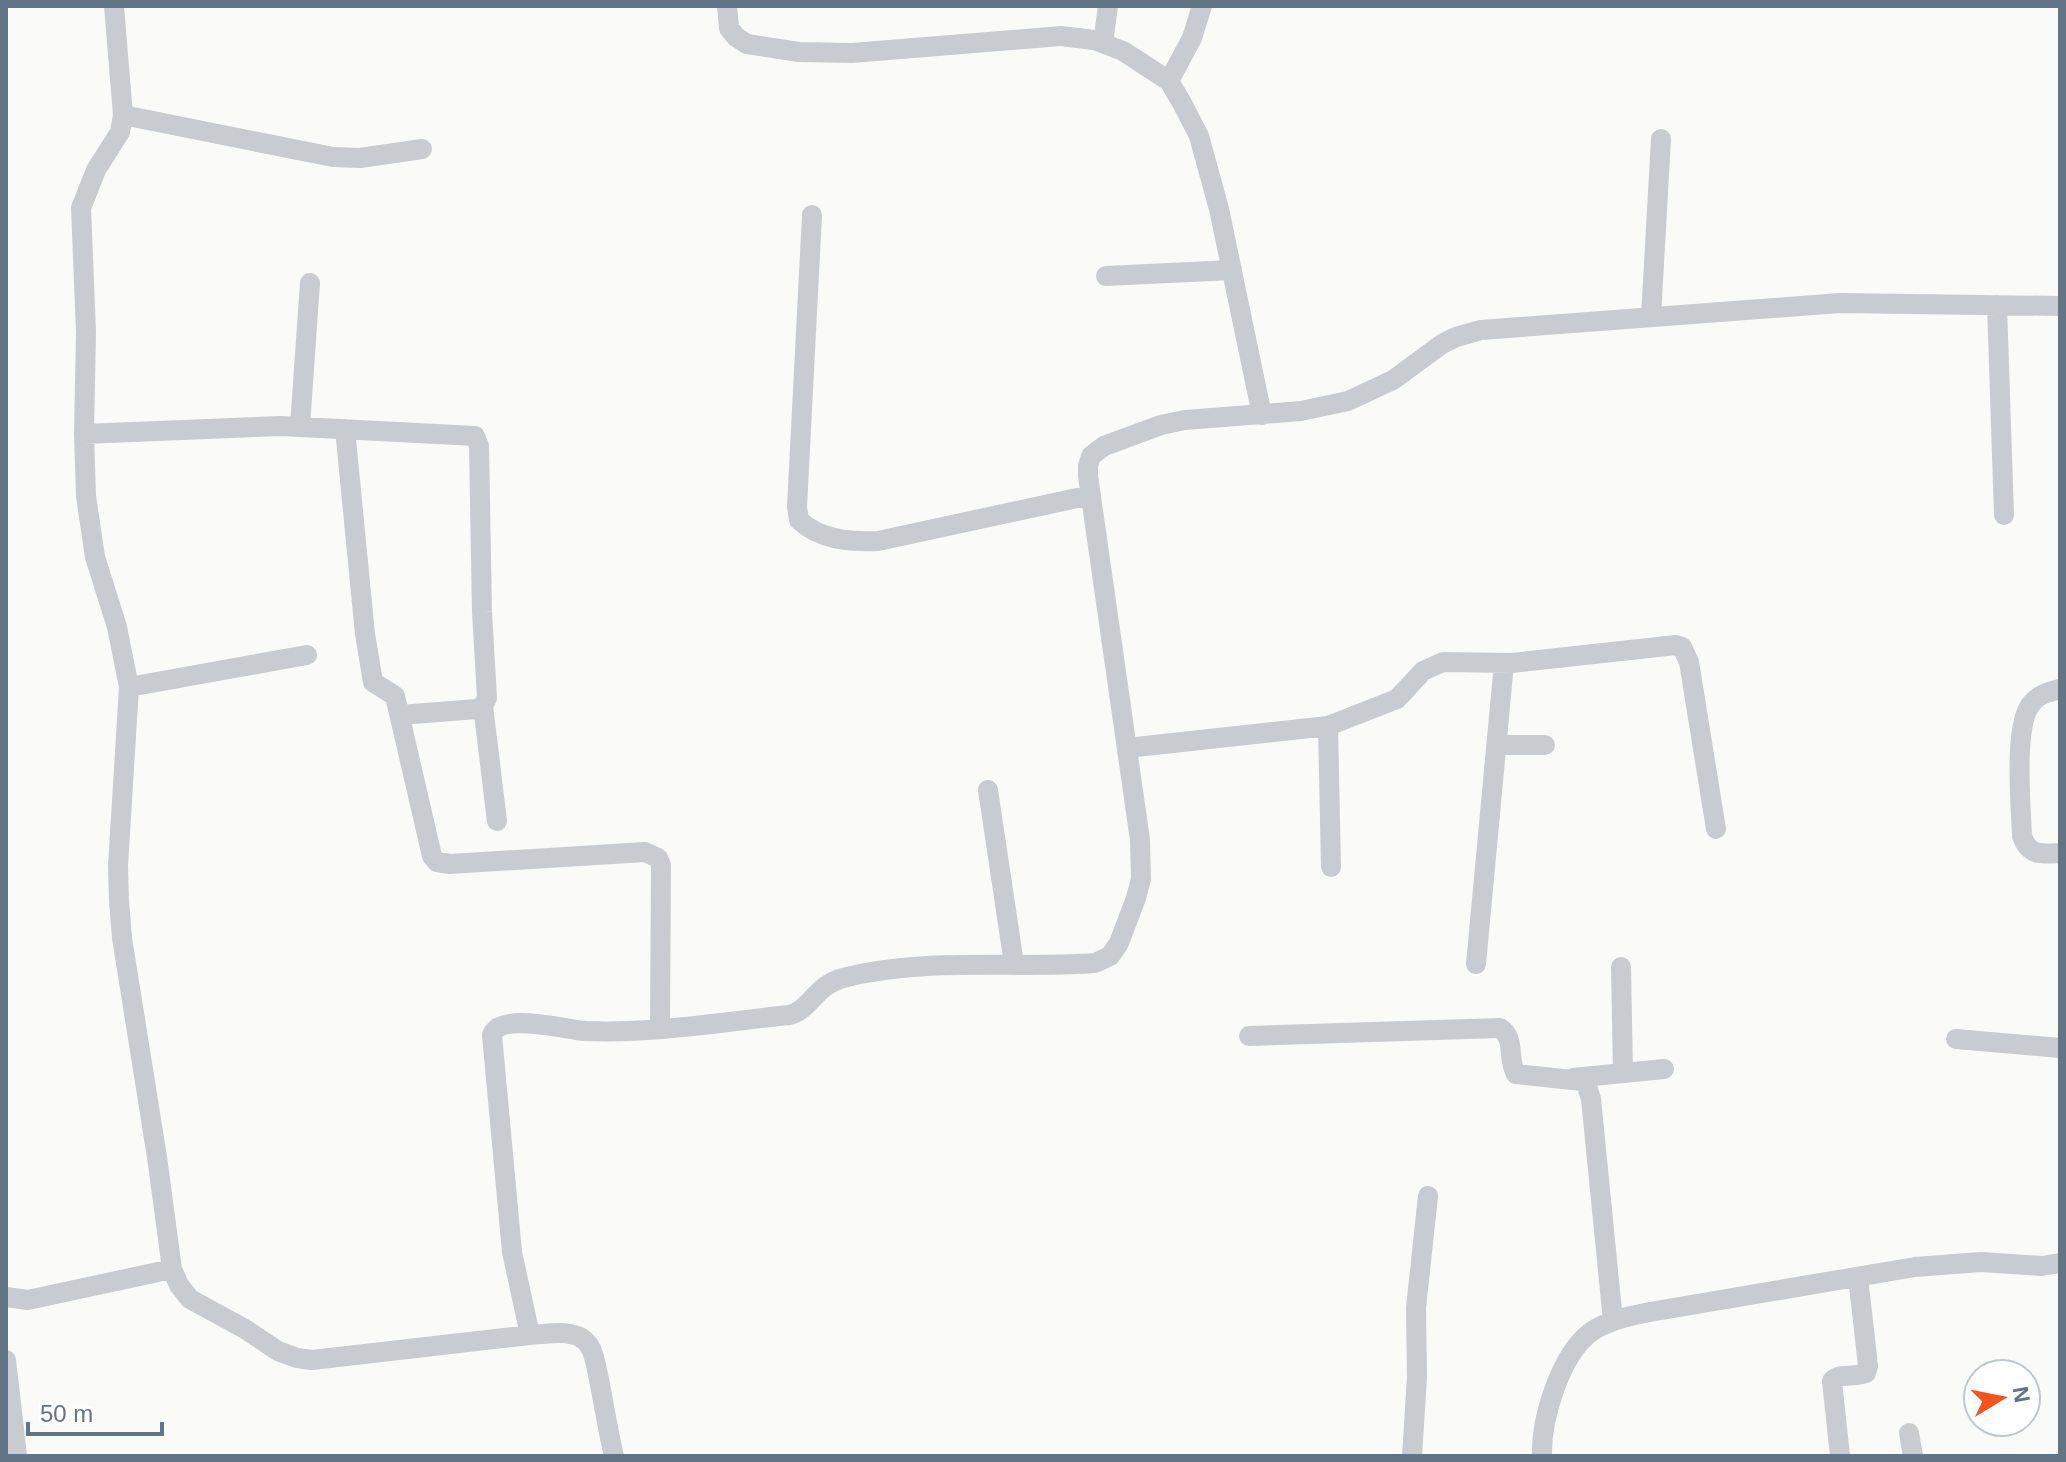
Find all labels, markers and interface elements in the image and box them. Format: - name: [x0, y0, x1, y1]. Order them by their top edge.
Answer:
- north arrow: [1962, 1358, 2042, 1438]
- text: N: [2008, 1385, 2035, 1405]
- scale bar: [28, 1386, 162, 1436]
- text: 50 m: [40, 1400, 93, 1427]

